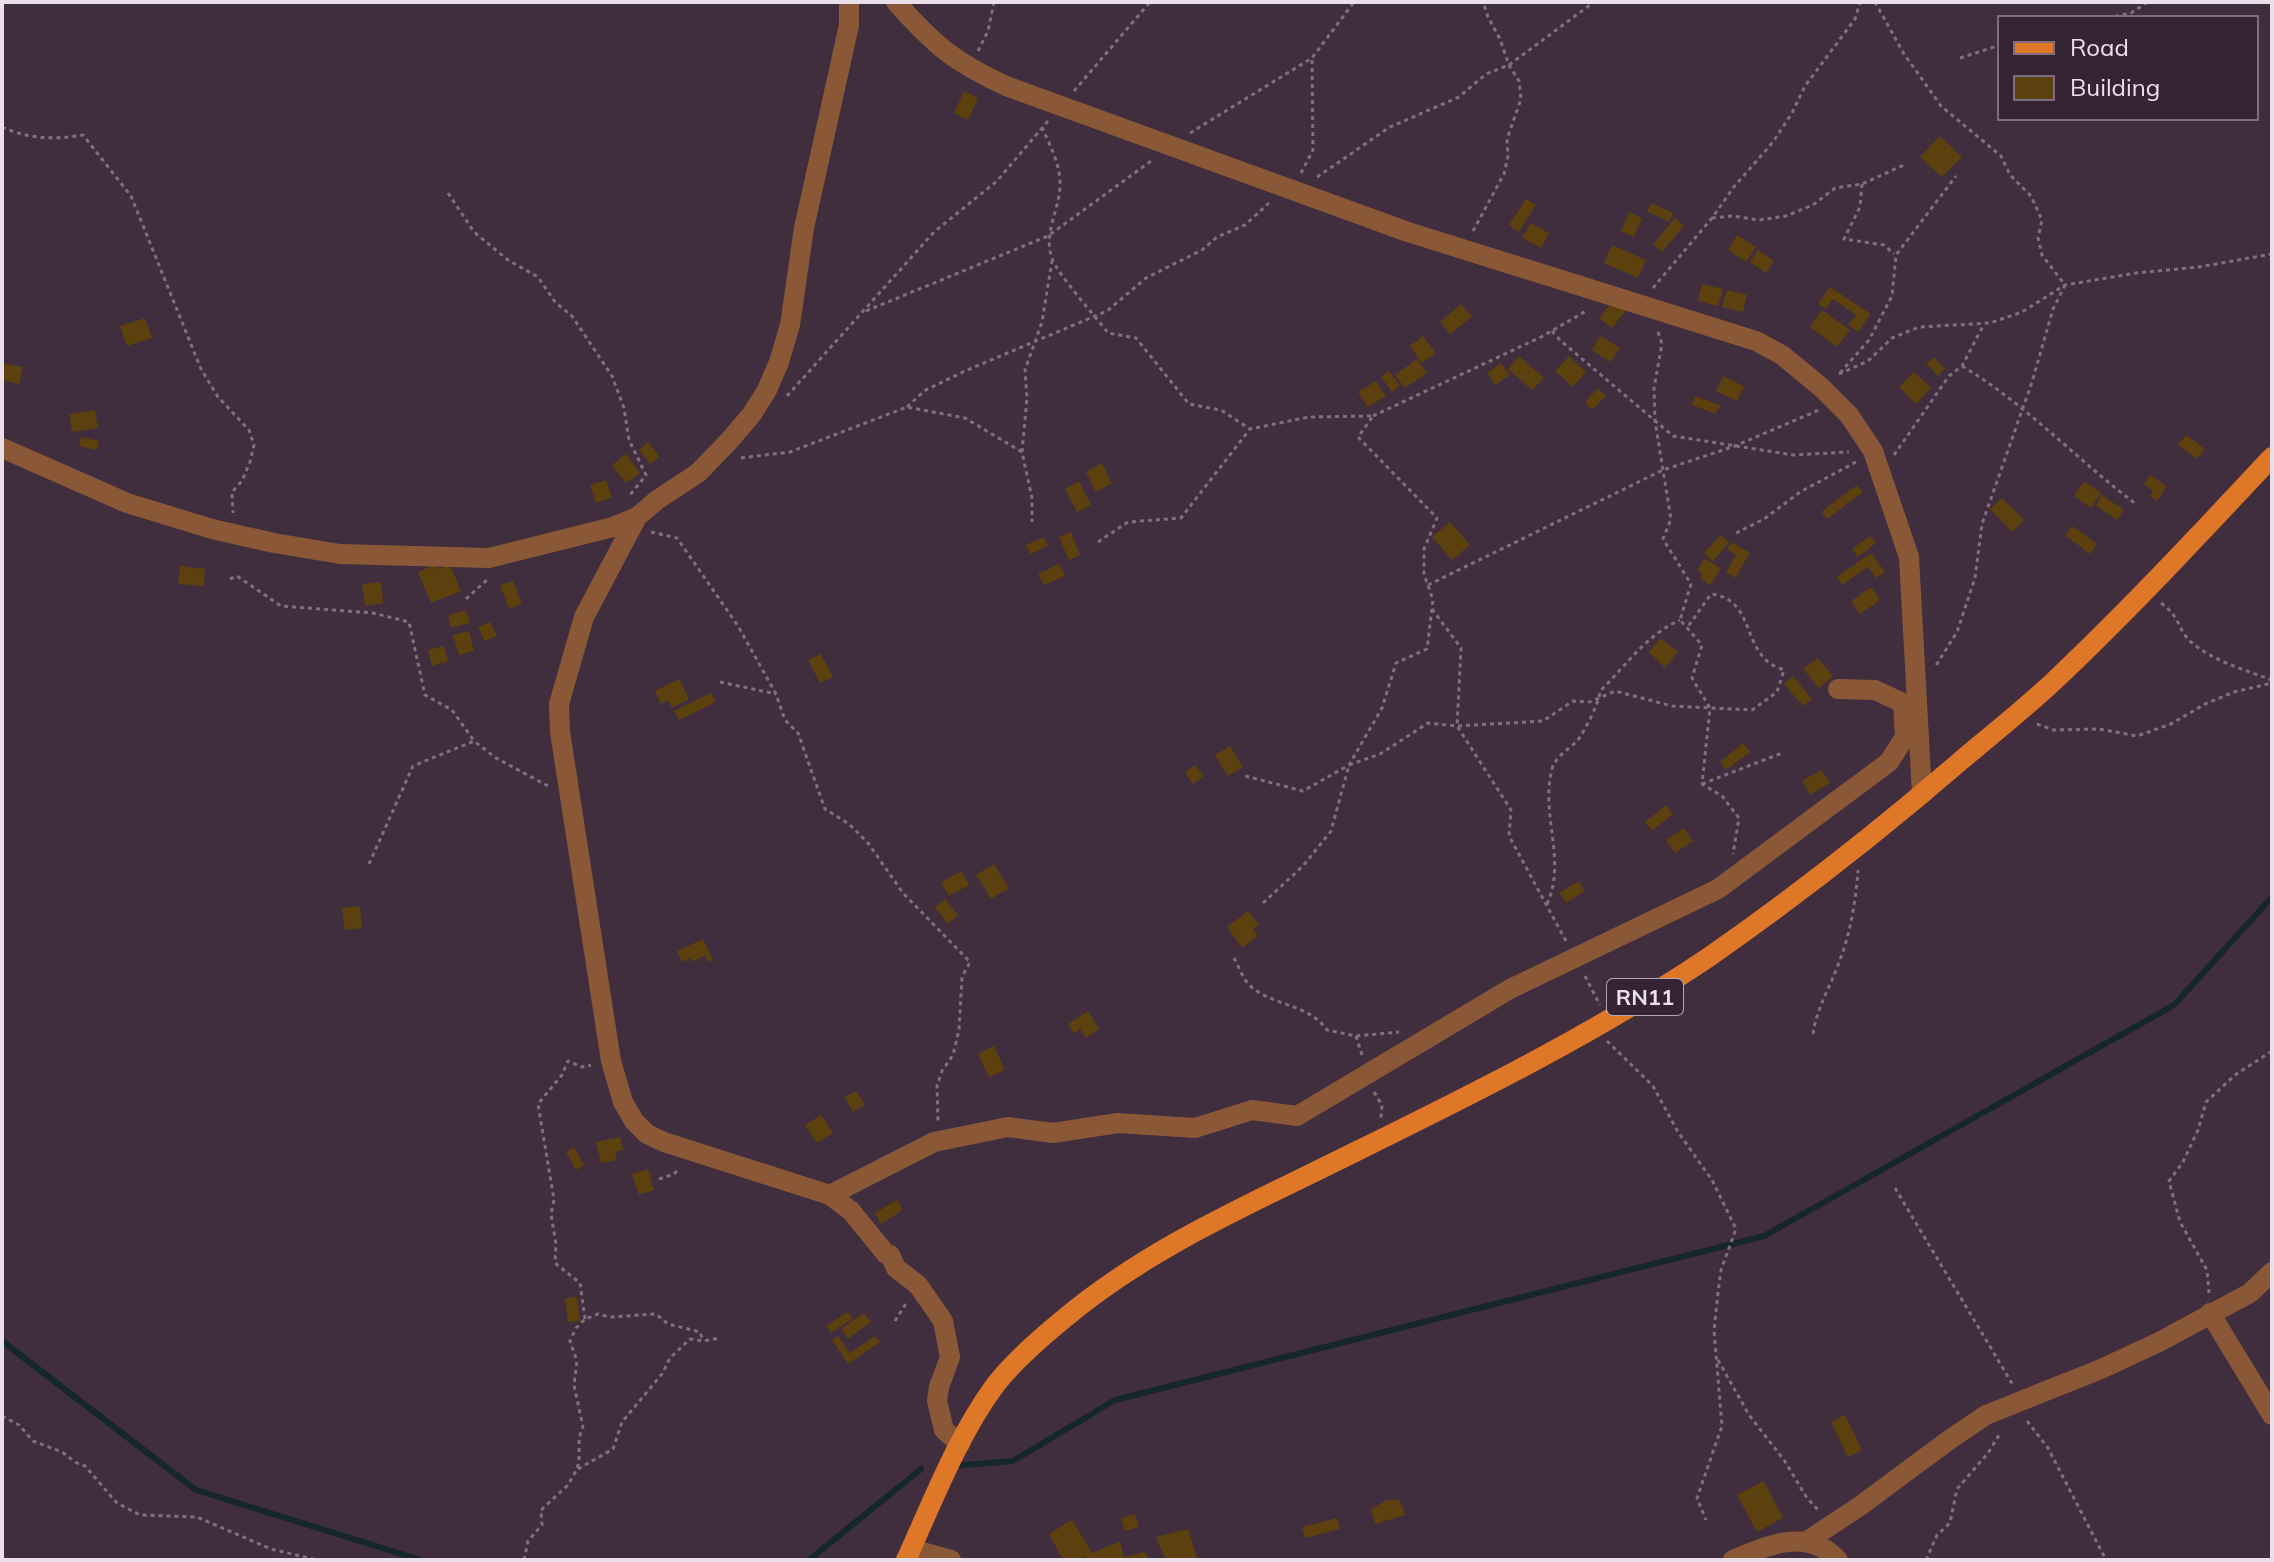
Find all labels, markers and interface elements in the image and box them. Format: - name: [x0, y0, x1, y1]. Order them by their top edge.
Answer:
- legend: [1998, 16, 2258, 120]
- text: Road: [2070, 32, 2129, 62]
- text: Building: [2070, 72, 2160, 102]
- road number: RN11: [1607, 979, 1683, 1015]

